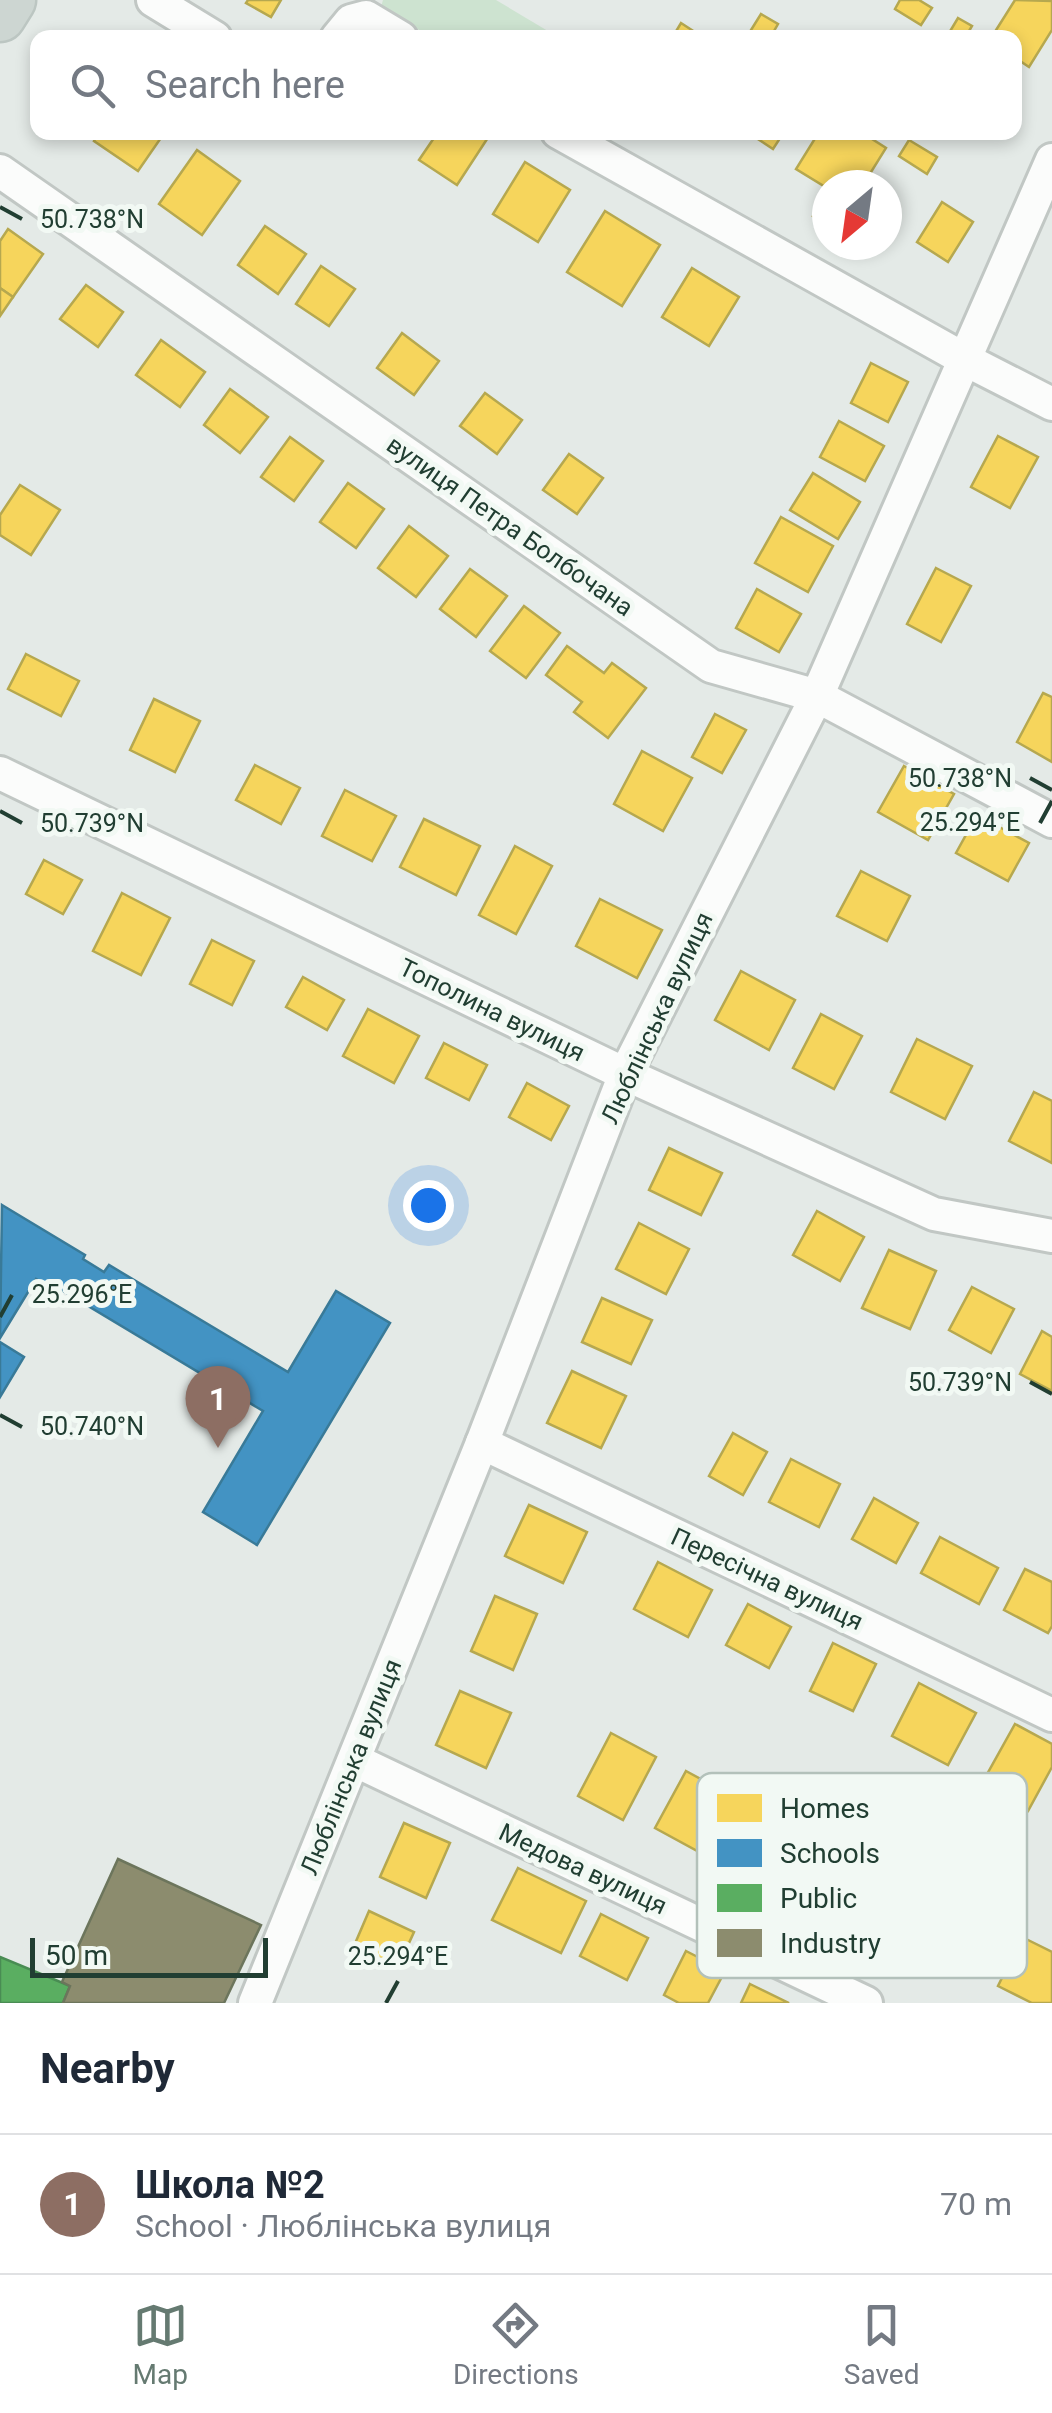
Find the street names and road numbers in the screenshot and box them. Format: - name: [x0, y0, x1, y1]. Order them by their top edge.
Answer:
- street label: вулиця Петра Болбочана: [381, 430, 639, 622]
- street label: Люблінська вулиця: [595, 908, 719, 1128]
- street label: Тополина вулиця: [395, 953, 589, 1067]
- street label: Пересічна вулиця: [666, 1522, 868, 1636]
- street label: Люблінська вулиця: [294, 1655, 408, 1879]
- street label: Медова вулиця: [495, 1817, 671, 1921]

